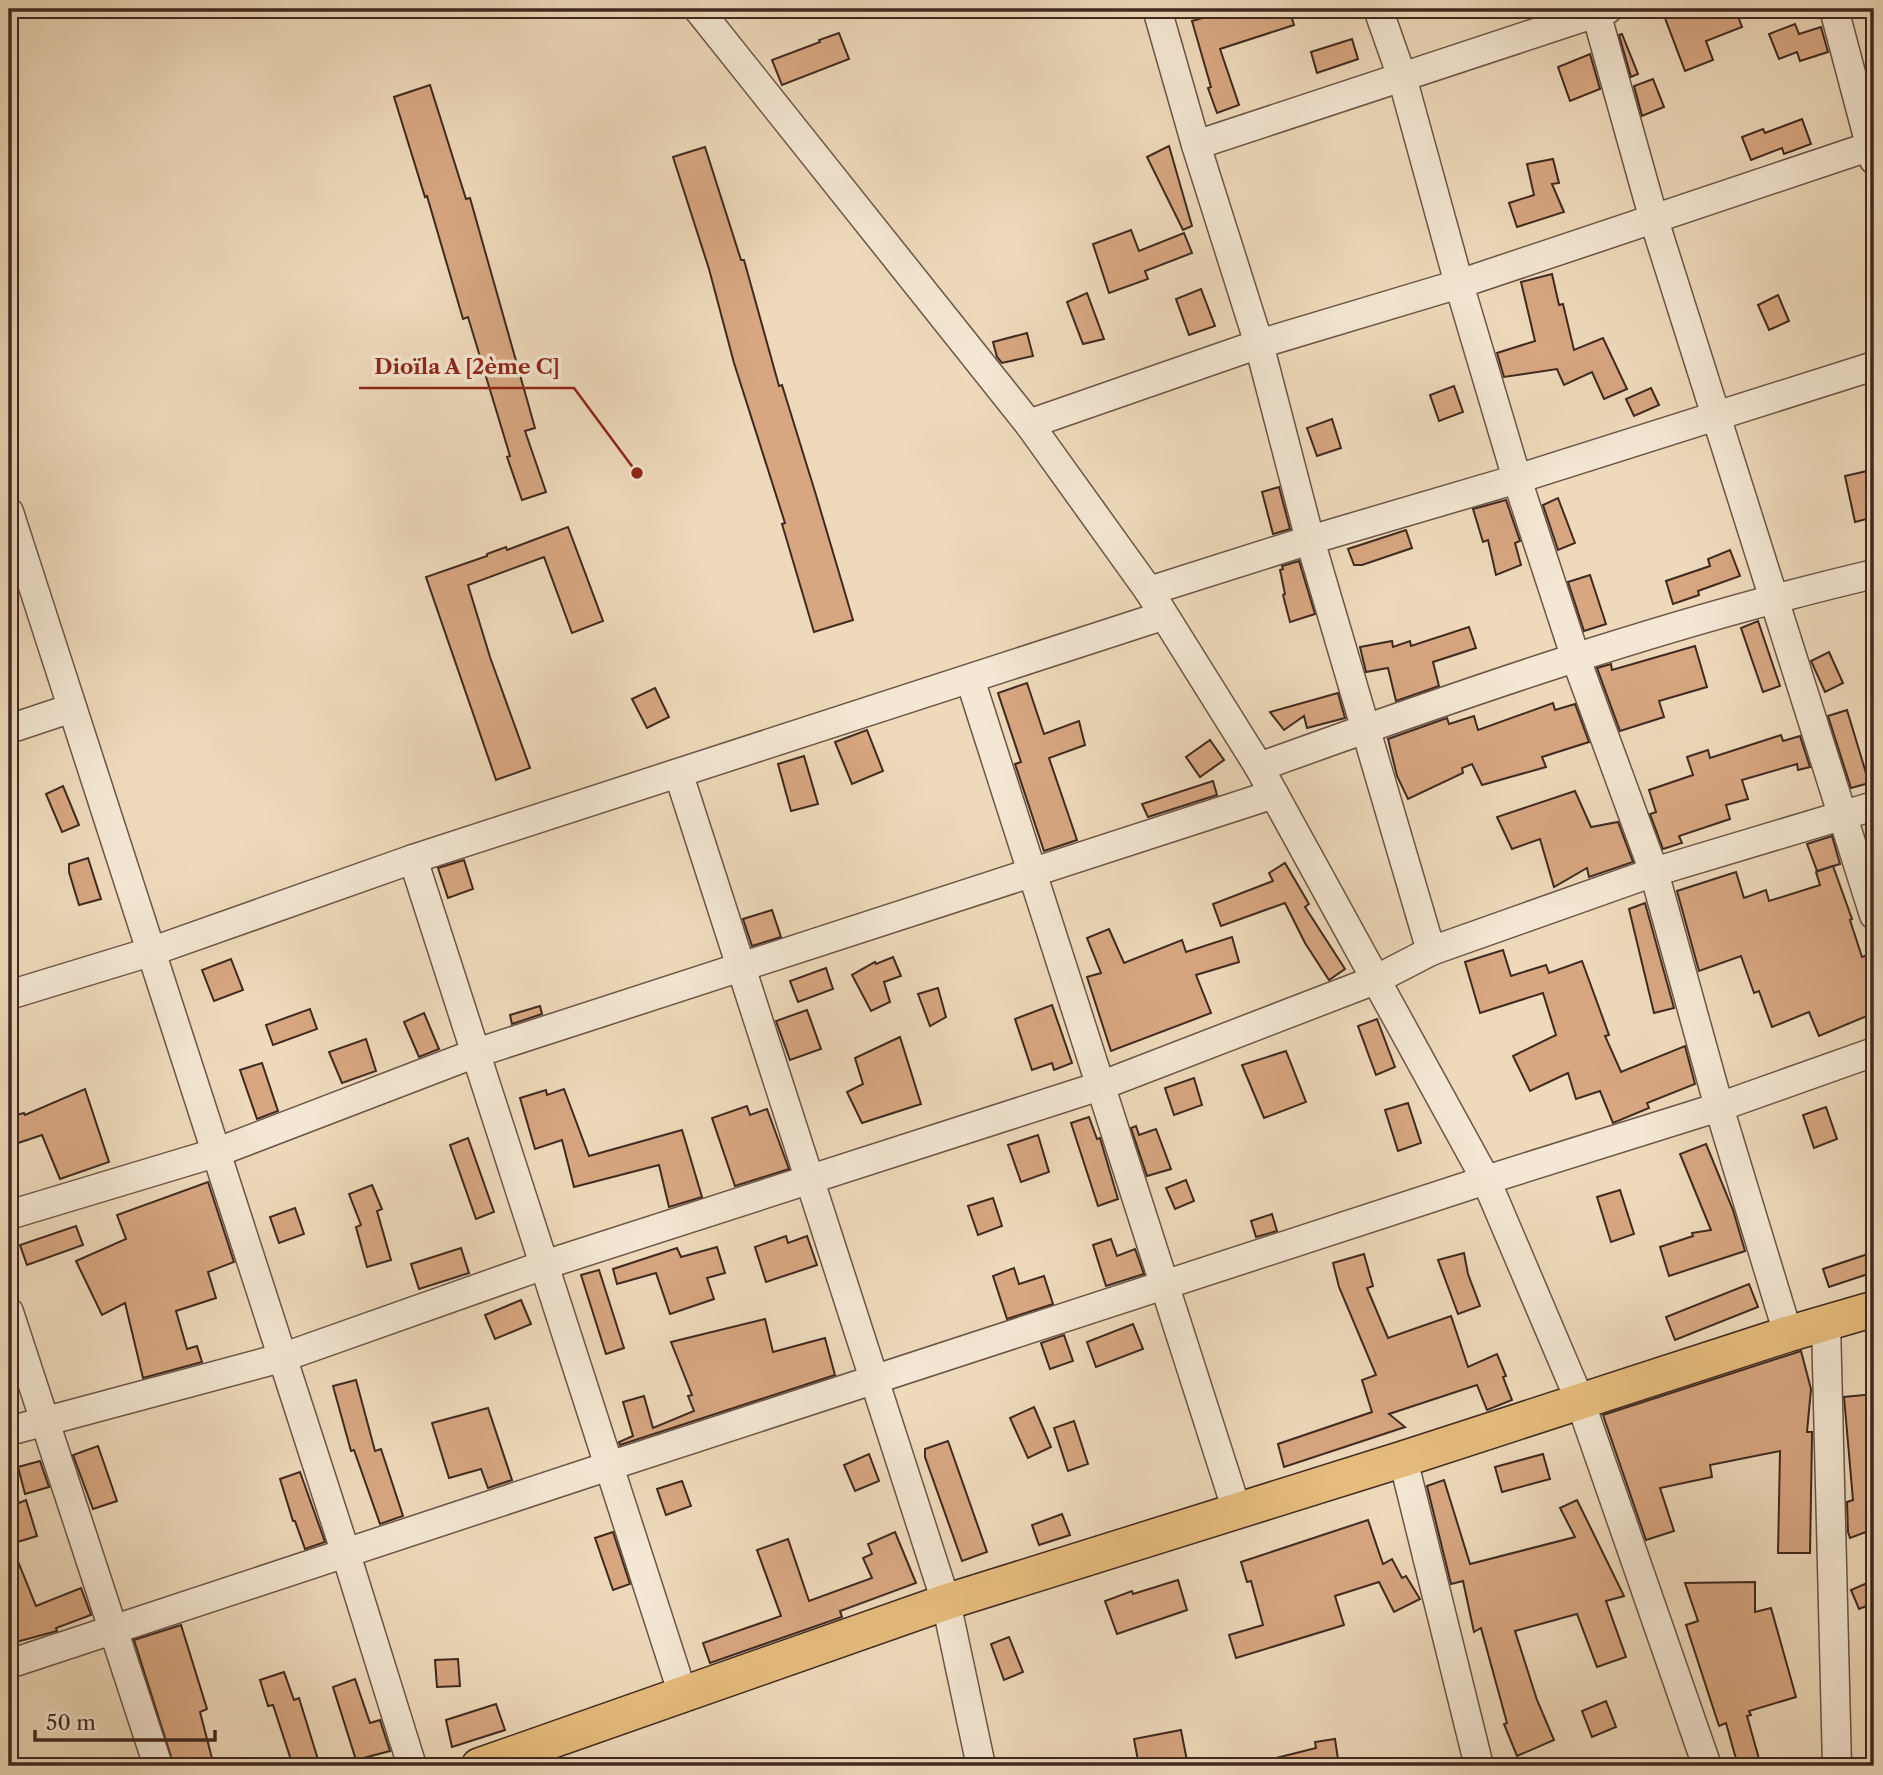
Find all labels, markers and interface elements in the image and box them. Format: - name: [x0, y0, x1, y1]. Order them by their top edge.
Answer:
- callout: Dioïla A [2ème C]: [359, 346, 574, 388]
- text: Dioïla A [2ème C]: [374, 354, 560, 379]
- scale bar: [35, 1698, 215, 1742]
- text: 50 m: [46, 1710, 96, 1735]

